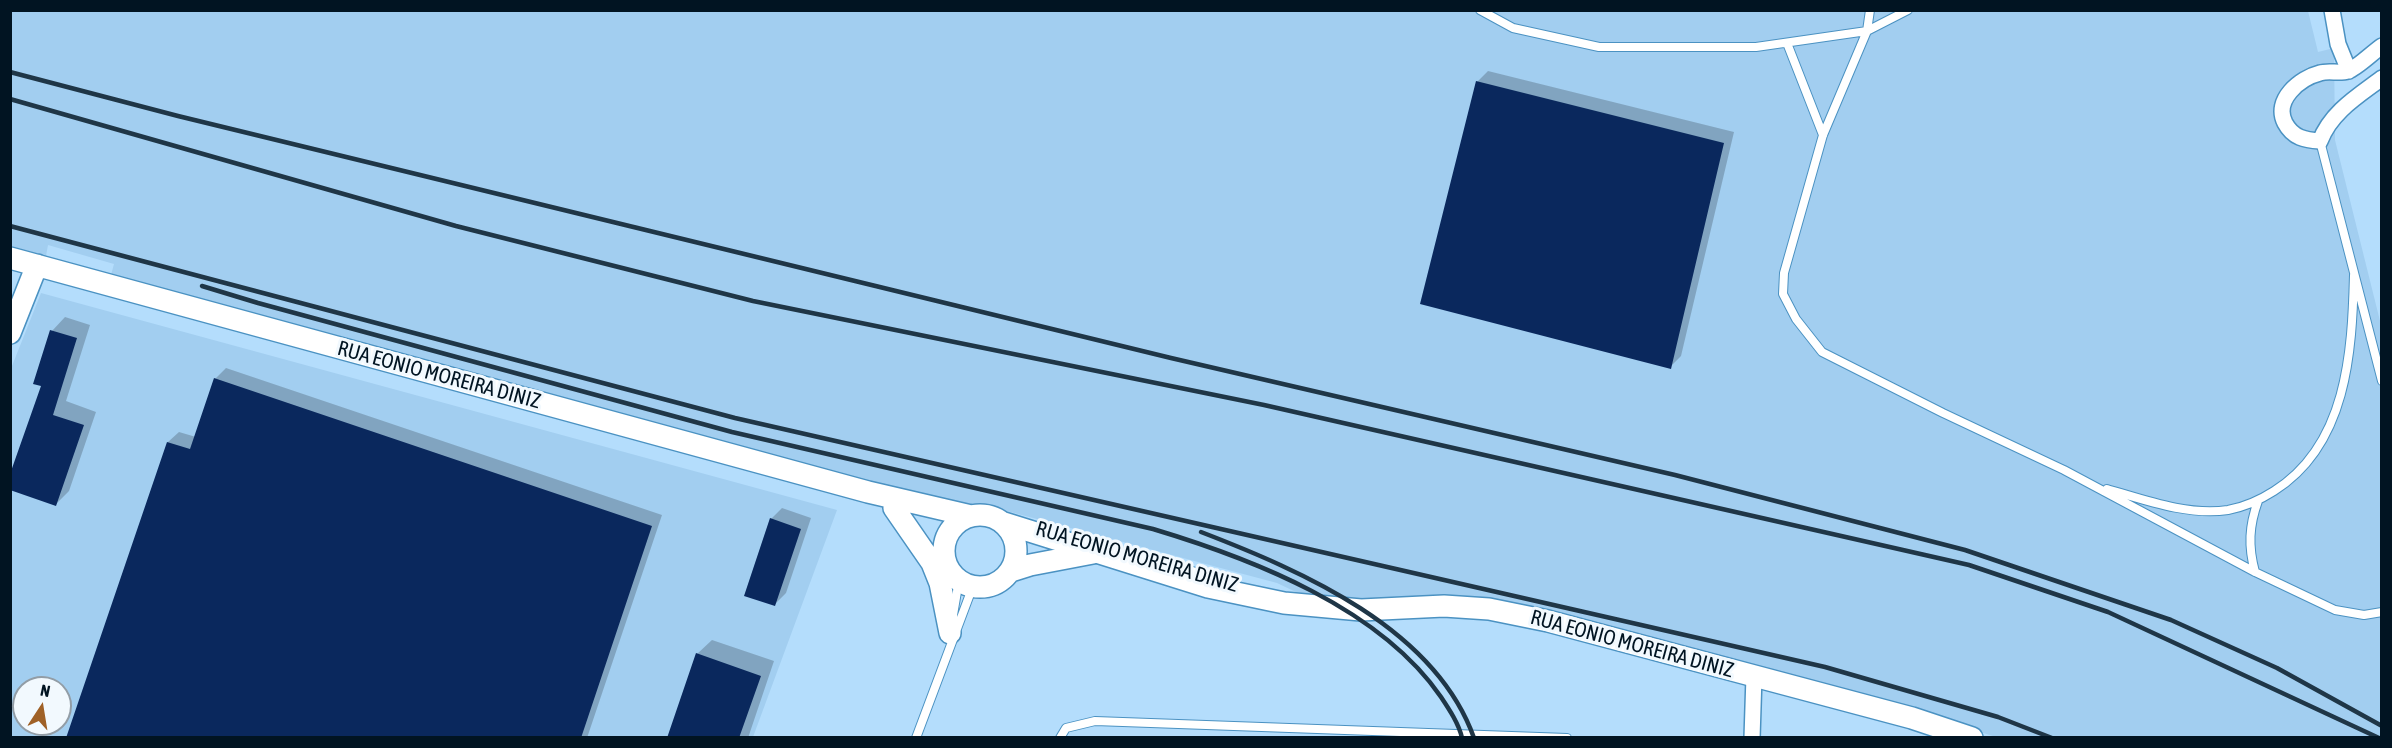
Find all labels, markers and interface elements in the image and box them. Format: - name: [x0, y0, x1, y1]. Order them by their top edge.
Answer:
- street label: RUA EONIO MOREIRA DINIZ: [335, 336, 543, 414]
- street label: RUA EONIO MOREIRA DINIZ: [1033, 516, 1241, 598]
- street label: RUA EONIO MOREIRA DINIZ: [1528, 605, 1736, 683]
- north arrow: [12, 676, 72, 736]
- text: N: [39, 681, 52, 700]

